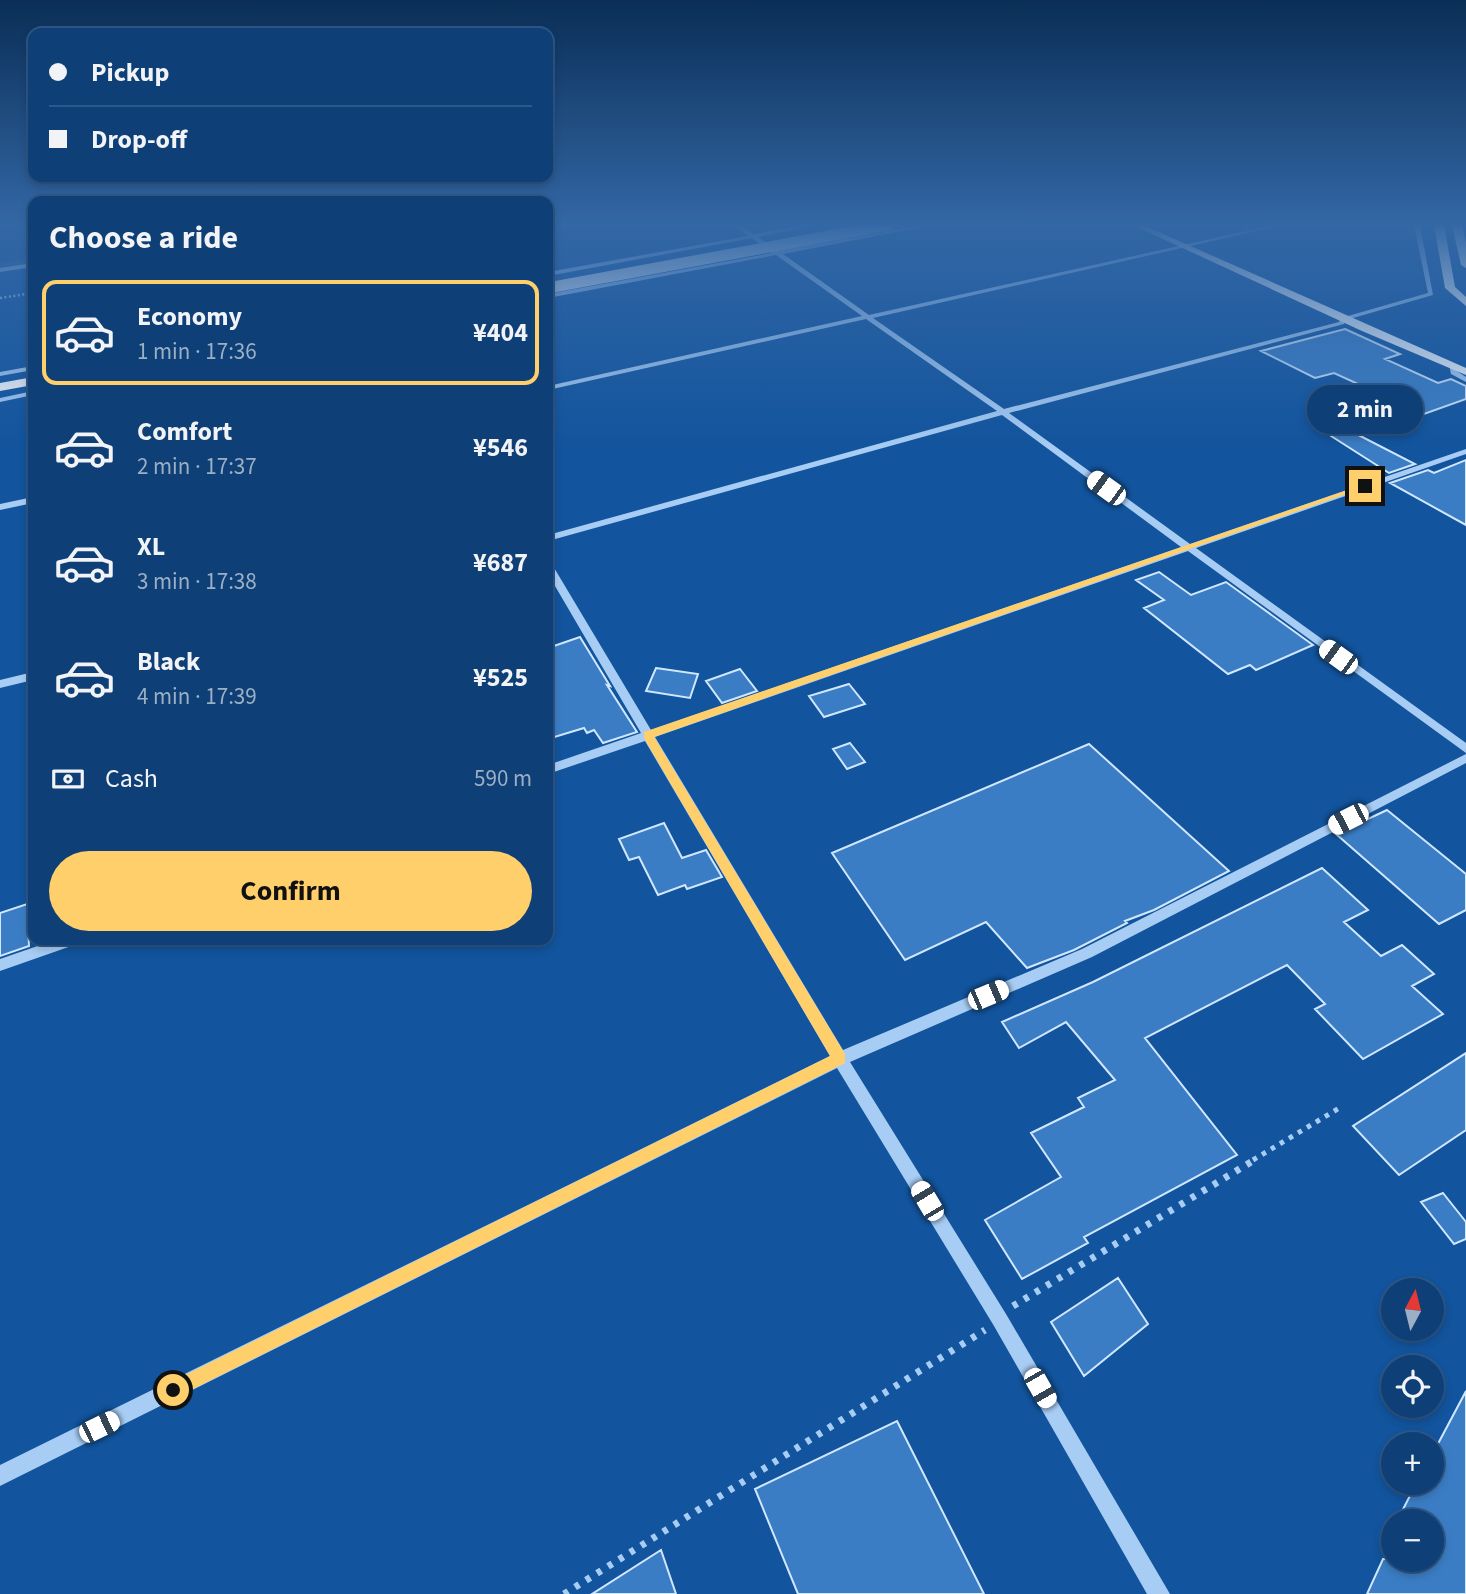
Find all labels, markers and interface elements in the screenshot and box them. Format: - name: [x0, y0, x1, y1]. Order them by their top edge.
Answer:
- text: Pickup: [91, 54, 169, 91]
- text: Drop-off: [91, 121, 187, 158]
- text: Choose a ride: [49, 215, 238, 261]
- text: Economy: [137, 298, 242, 335]
- icon: car: [53, 301, 116, 364]
- text: ¥404: [473, 314, 528, 351]
- text: 1 min · 17:36: [137, 335, 257, 368]
- callout: 2 min: [1307, 384, 1423, 434]
- text: 2 min: [1337, 393, 1393, 426]
- text: Comfort: [137, 413, 232, 450]
- icon: car: [53, 416, 116, 479]
- text: ¥546: [473, 429, 528, 466]
- text: 2 min · 17:37: [137, 450, 257, 483]
- car: [1083, 467, 1130, 509]
- route end: [1349, 470, 1381, 502]
- text: XL: [137, 528, 165, 565]
- icon: car: [53, 531, 116, 594]
- text: ¥687: [473, 544, 528, 581]
- text: 3 min · 17:38: [137, 565, 257, 598]
- car: [1315, 636, 1362, 678]
- text: Black: [137, 643, 200, 680]
- icon: car: [53, 646, 116, 709]
- text: ¥525: [473, 659, 528, 696]
- text: 4 min · 17:39: [137, 680, 257, 713]
- icon: cash: [49, 760, 87, 798]
- text: Cash: [105, 760, 158, 797]
- text: 590 m: [474, 762, 532, 795]
- car: [1325, 800, 1372, 838]
- button: Confirm: [49, 851, 532, 931]
- car: [965, 977, 1012, 1013]
- car: [908, 1178, 947, 1224]
- north arrow: [1381, 1278, 1444, 1340]
- map controls: [1381, 1278, 1444, 1572]
- button: locate: [1381, 1355, 1444, 1418]
- car: [1021, 1365, 1060, 1411]
- route start: [157, 1374, 189, 1406]
- car: [76, 1408, 123, 1446]
- button: +: [1381, 1432, 1444, 1495]
- button: −: [1381, 1509, 1444, 1572]

